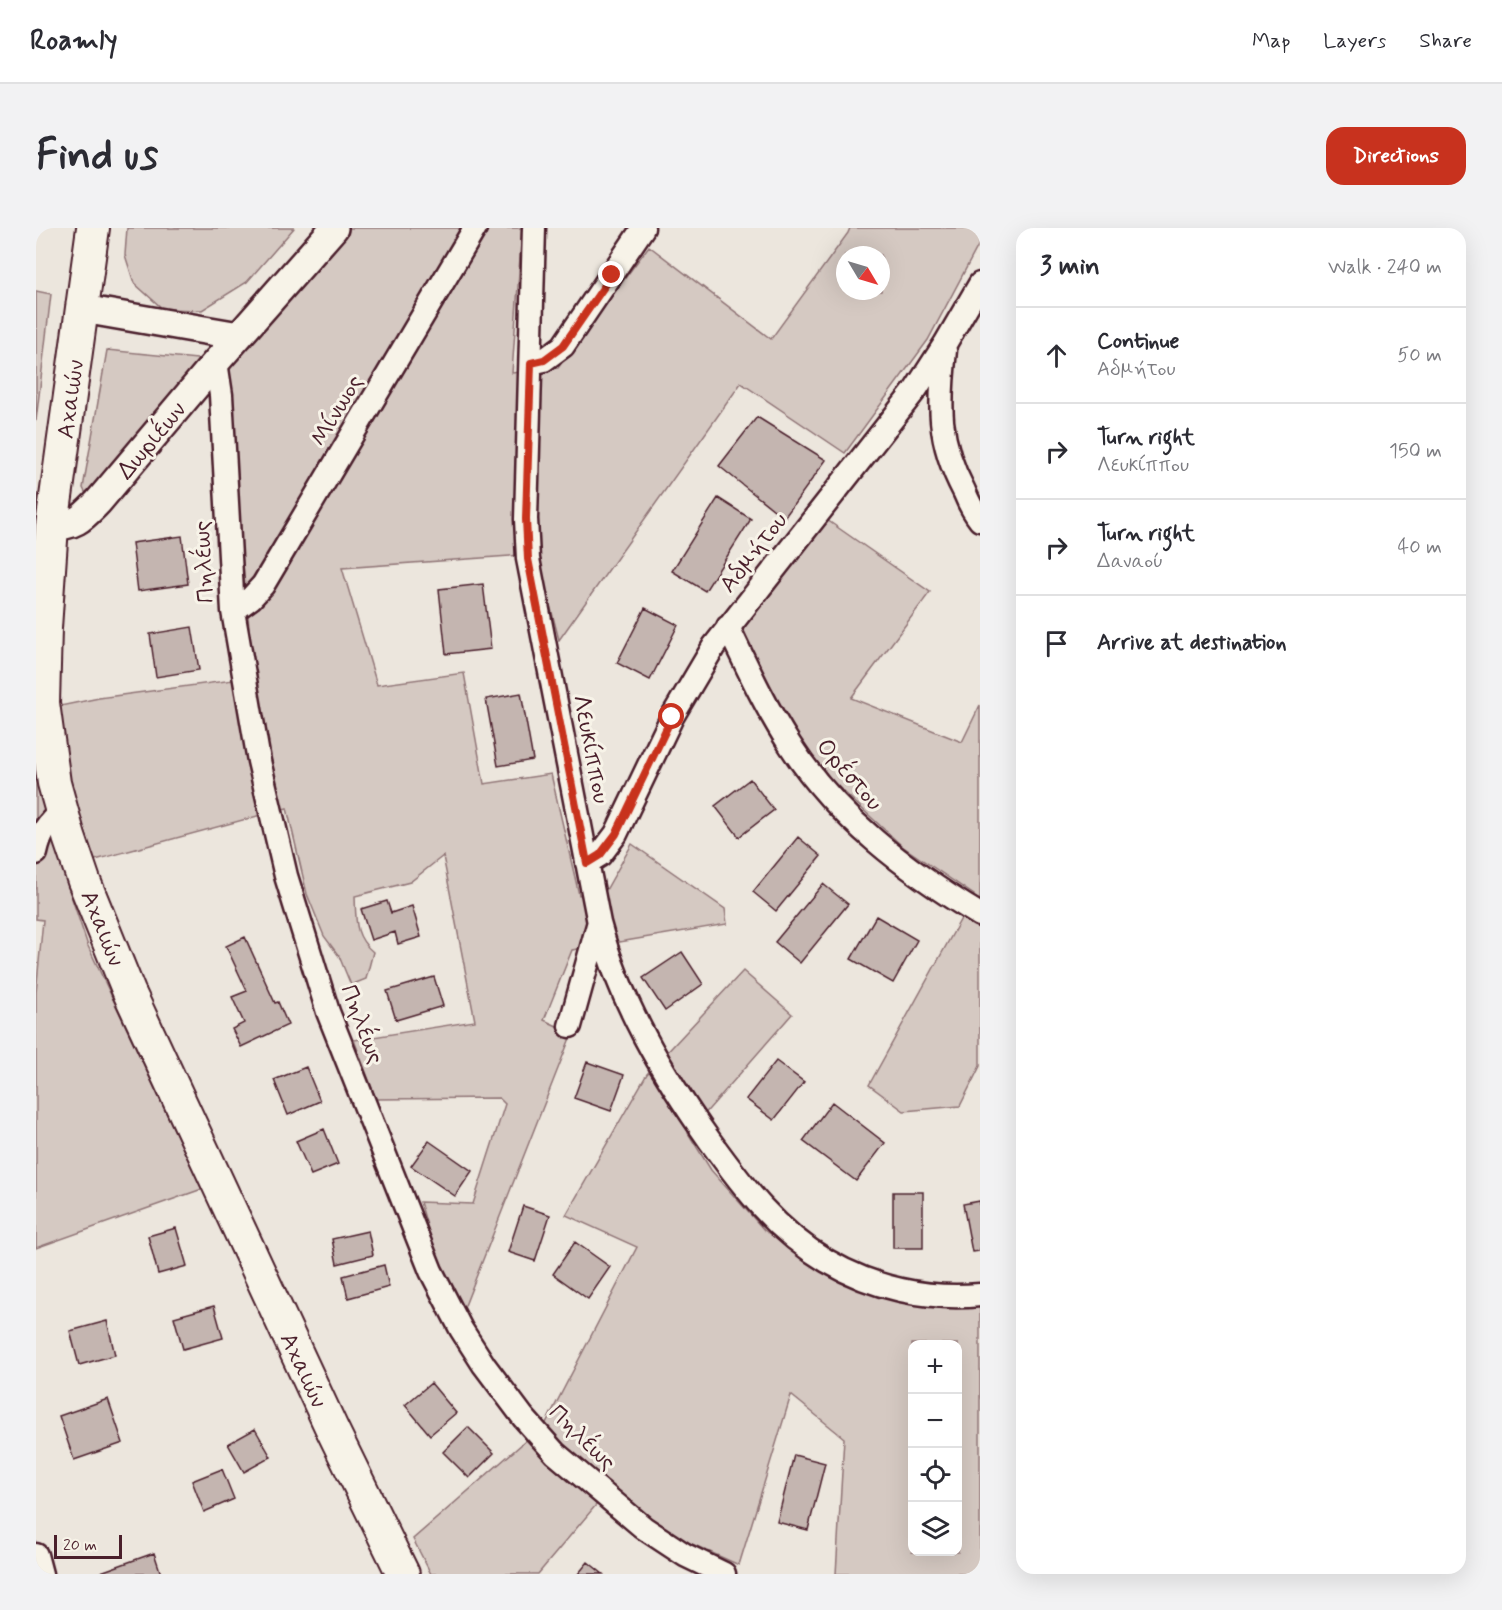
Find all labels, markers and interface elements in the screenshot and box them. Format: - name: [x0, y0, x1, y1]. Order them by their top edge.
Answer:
- text: Roamly: [30, 23, 118, 60]
- text: Map: [1252, 27, 1290, 55]
- text: Layers: [1323, 27, 1386, 55]
- text: Share: [1419, 27, 1472, 55]
- button: Directions: [1326, 127, 1466, 185]
- text: Find us: [36, 129, 158, 184]
- north arrow: [836, 246, 890, 300]
- text: 3 min: [1040, 250, 1100, 284]
- text: Walk · 240 m: [1328, 254, 1442, 281]
- route end: [598, 261, 624, 287]
- text: Continue: [1097, 328, 1179, 356]
- icon: ahead: [1040, 339, 1073, 372]
- text: 50 m: [1397, 342, 1442, 369]
- text: Αδμήτου: [1097, 356, 1175, 383]
- street label: Αχαιών: [51, 358, 92, 441]
- street label: Μίνωος: [304, 369, 371, 452]
- street label: Δωριέων: [110, 395, 194, 486]
- text: Turn right: [1097, 424, 1195, 452]
- icon: right: [1040, 435, 1073, 468]
- text: 150 m: [1389, 438, 1442, 465]
- text: Λευκίππου: [1097, 452, 1189, 479]
- street label: Αδμήτου: [713, 506, 795, 600]
- street label: Πηλέως: [186, 520, 222, 604]
- text: Turn right: [1097, 520, 1195, 548]
- icon: right: [1040, 531, 1073, 564]
- text: 40 m: [1398, 534, 1442, 561]
- text: Δαναού: [1097, 548, 1163, 575]
- icon: arrive: [1040, 627, 1073, 660]
- text: Arrive at destination: [1097, 629, 1287, 657]
- street label: Λευκίππου: [565, 692, 616, 807]
- route start: [658, 703, 684, 729]
- street label: Ορέστου: [809, 731, 890, 818]
- street label: Αχαιών: [72, 886, 131, 971]
- street label: Πηλέως: [332, 980, 392, 1069]
- street label: Αχαιών: [272, 1328, 333, 1413]
- map controls: [908, 1340, 962, 1556]
- button: +: [908, 1340, 962, 1394]
- button: −: [908, 1394, 962, 1448]
- street label: Πηλέως: [542, 1398, 623, 1478]
- button: locate: [908, 1448, 962, 1502]
- button: layers: [908, 1502, 962, 1556]
- scale bar: [54, 1532, 122, 1560]
- text: 20 m: [63, 1535, 97, 1556]

